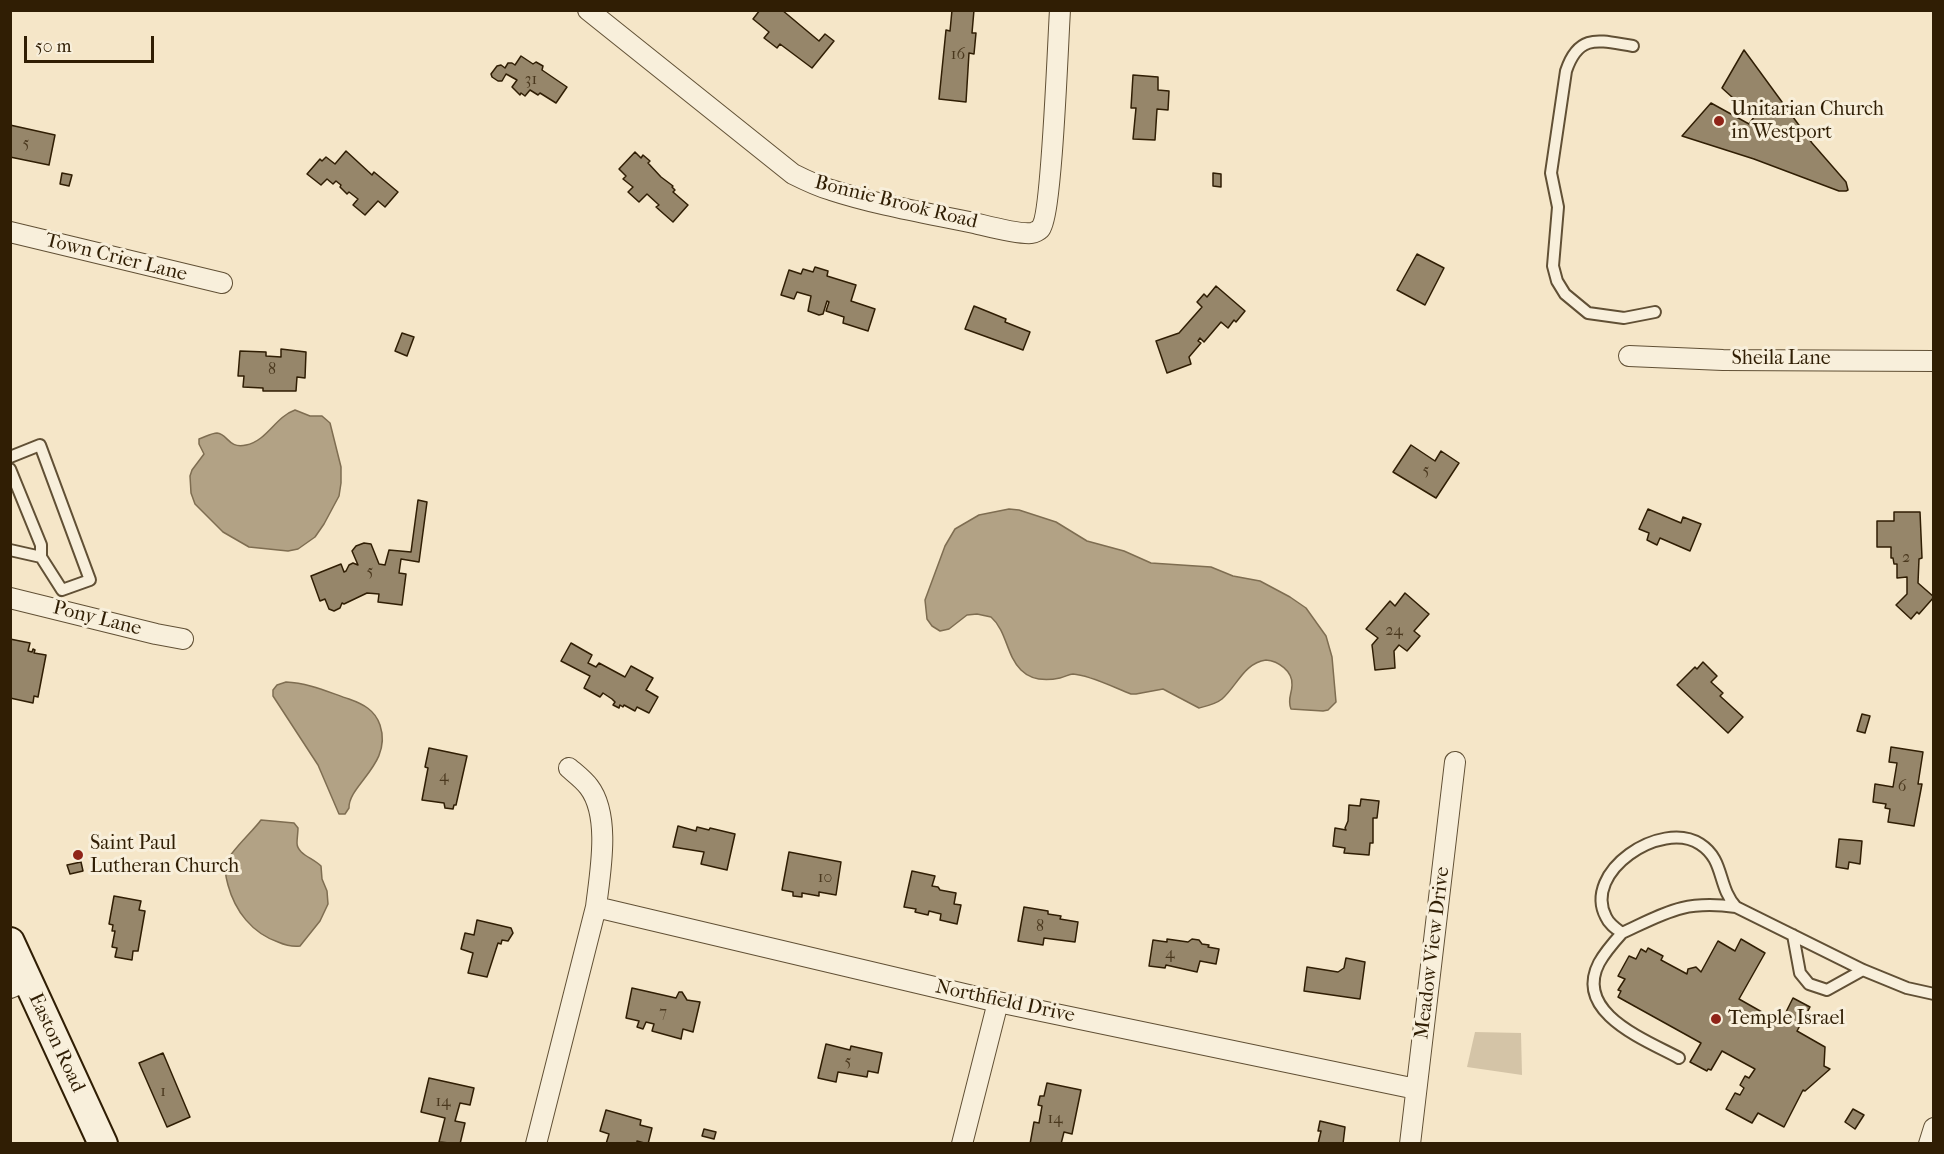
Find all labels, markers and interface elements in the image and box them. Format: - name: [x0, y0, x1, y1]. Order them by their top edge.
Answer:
- scale bar: [27, 24, 158, 62]
- text: 50 m: [35, 36, 71, 57]
- house number: 16: [951, 45, 965, 65]
- house number: 31: [525, 70, 537, 90]
- place label: Unitarian Church in Westport: [1731, 98, 1884, 145]
- marker: Unitarian Church in Westport: [1712, 114, 1726, 128]
- house number: 5: [23, 134, 29, 154]
- street label: Bonnie Brook Road: [812, 171, 980, 235]
- street label: Town Crier Lane: [43, 229, 189, 287]
- street label: Sheila Lane: [1731, 347, 1831, 371]
- house number: 8: [268, 360, 276, 380]
- house number: 5: [1423, 461, 1429, 481]
- house number: 2: [1902, 548, 1910, 568]
- house number: 5: [367, 562, 373, 582]
- street label: Pony Lane: [50, 596, 144, 642]
- house number: 24: [1385, 621, 1403, 641]
- house number: 4: [439, 767, 449, 787]
- house number: 6: [1898, 777, 1906, 797]
- place label: Saint Paul Lutheran Church: [90, 832, 239, 879]
- marker: Saint Paul Lutheran Church: [71, 848, 85, 862]
- street label: Meadow View Drive: [1411, 865, 1455, 1041]
- house number: 10: [818, 868, 832, 888]
- house number: 8: [1036, 917, 1044, 937]
- house number: 4: [1165, 944, 1175, 964]
- street label: Northfield Drive: [933, 975, 1077, 1029]
- street label: Easton Road: [23, 990, 89, 1096]
- house number: 7: [659, 1003, 667, 1023]
- place label: Temple Israel: [1728, 1007, 1845, 1031]
- marker: Temple Israel: [1709, 1012, 1723, 1026]
- house number: 5: [845, 1052, 851, 1072]
- house number: 1: [160, 1082, 166, 1102]
- house number: 14: [435, 1092, 451, 1112]
- house number: 14: [1047, 1109, 1063, 1129]

